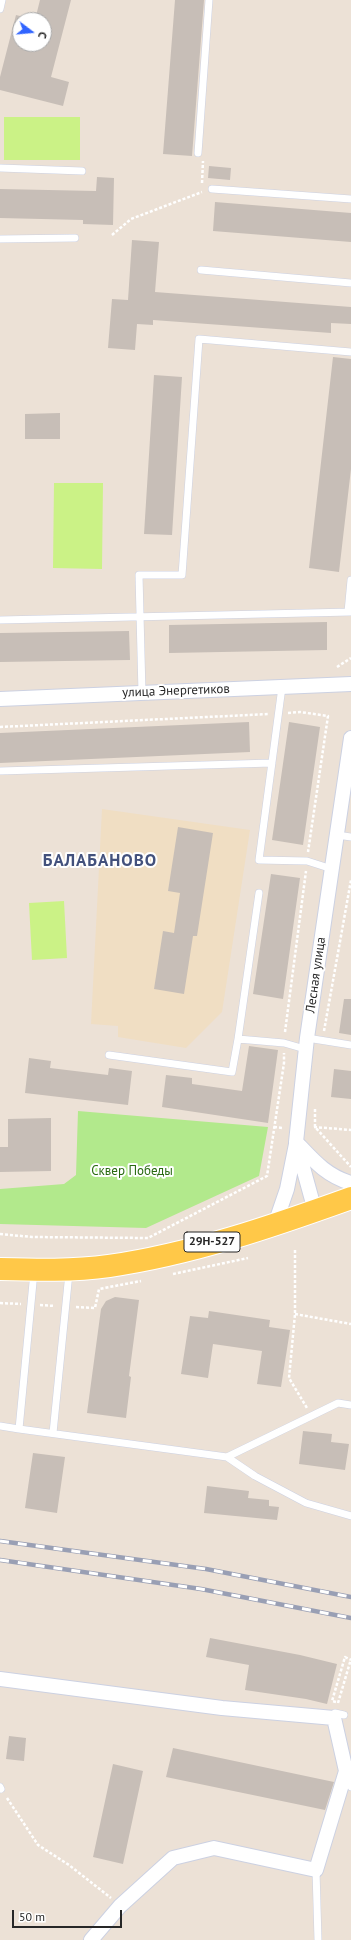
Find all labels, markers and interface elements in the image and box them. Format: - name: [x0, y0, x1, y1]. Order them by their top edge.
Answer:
- north arrow: [12, 12, 52, 52]
- text: С: [35, 30, 50, 40]
- street label: улица Энергетиков: [122, 681, 230, 701]
- district label: БАЛАБАНОВО: [43, 851, 157, 871]
- street label: Лесная улица: [303, 936, 329, 1014]
- park label: Сквер Победы: [91, 1163, 173, 1179]
- road number: 29Н-527: [184, 1232, 240, 1252]
- scale bar: [14, 1902, 124, 1928]
- text: 50 m: [19, 1909, 45, 1924]

